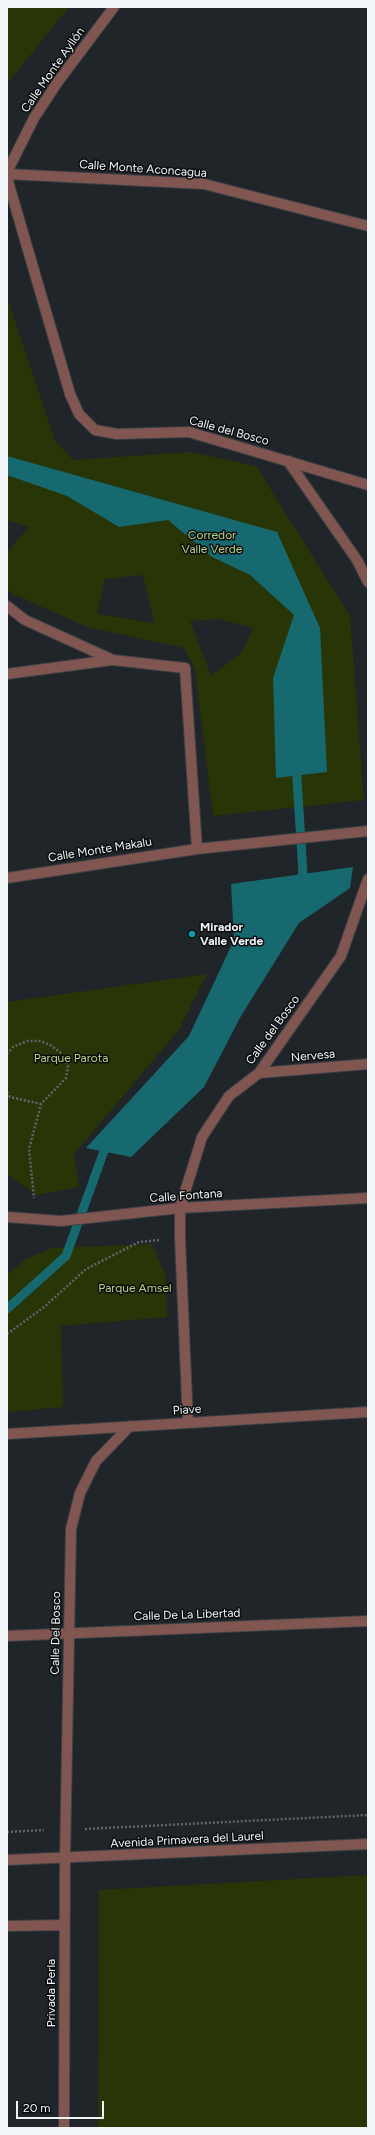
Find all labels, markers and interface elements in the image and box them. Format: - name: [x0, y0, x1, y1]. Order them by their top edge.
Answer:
- street label: Calle Monte Ayllón: [18, 25, 88, 115]
- street label: Calle Monte Aconcagua: [79, 157, 207, 181]
- street label: Calle del Bosco: [187, 413, 271, 449]
- park label: Corredor Valle Verde: [182, 528, 242, 556]
- street label: Calle Monte Makalu: [47, 835, 153, 865]
- place label: Mirador Valle Verde: [200, 920, 263, 948]
- marker: Mirador Valle Verde: [187, 929, 197, 939]
- street label: Calle del Bosco: [243, 993, 303, 1067]
- street label: Nervesa: [290, 1047, 336, 1065]
- park label: Parque Parota: [34, 1051, 108, 1065]
- street label: Calle Fontana: [149, 1186, 223, 1206]
- park label: Parque Amsel: [98, 1281, 172, 1295]
- street label: Piave: [172, 1402, 202, 1418]
- street label: Calle Del Bosco: [48, 1591, 64, 1675]
- street label: Calle De La Libertad: [133, 1606, 241, 1624]
- street label: Avenida Primavera del Laurel: [110, 1829, 264, 1851]
- street label: Privada Perla: [44, 1959, 58, 2027]
- scale bar: [18, 2093, 106, 2119]
- text: 20 m: [23, 2101, 51, 2115]

